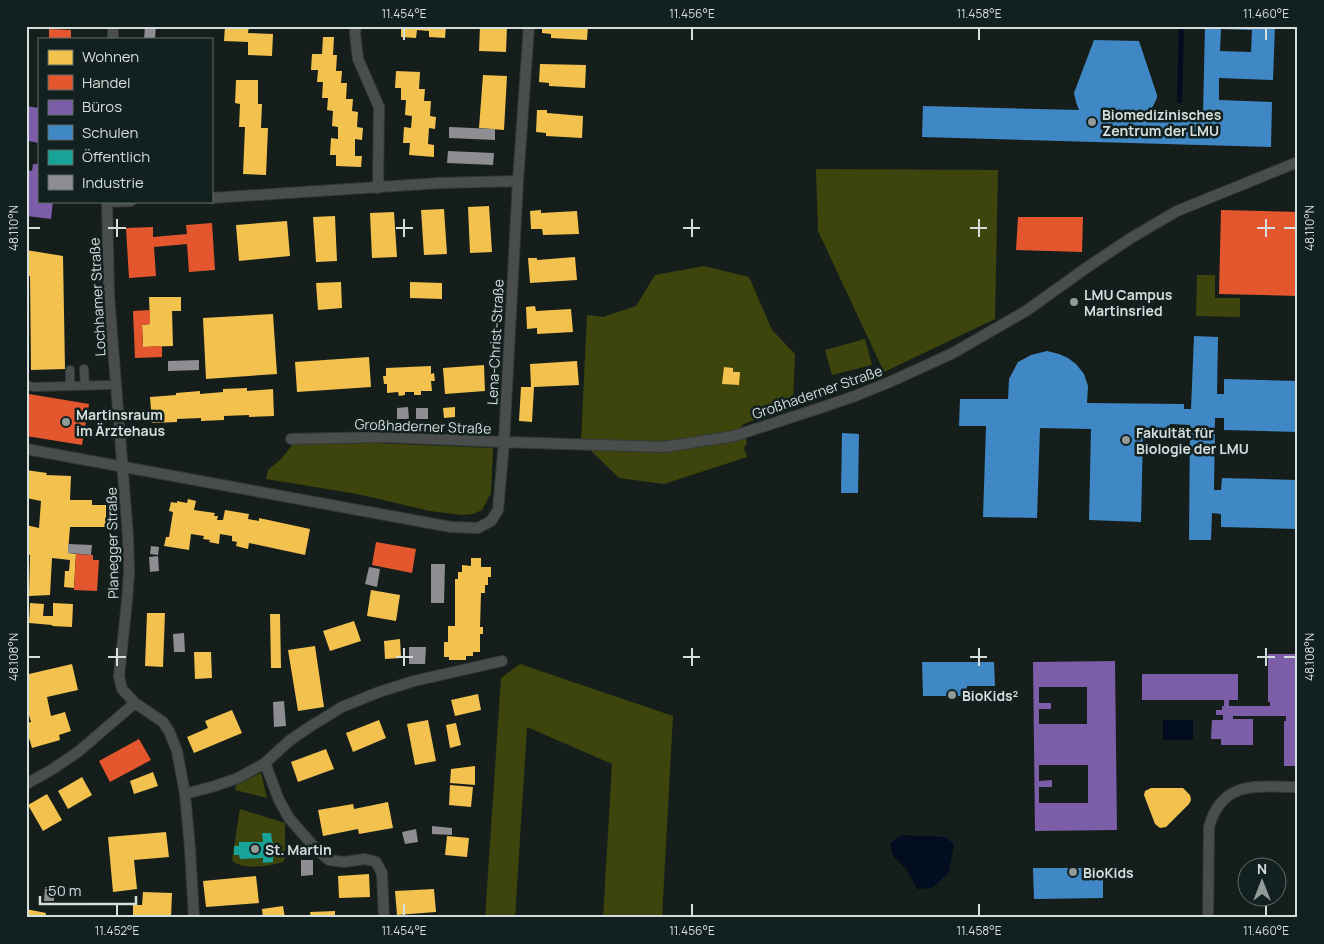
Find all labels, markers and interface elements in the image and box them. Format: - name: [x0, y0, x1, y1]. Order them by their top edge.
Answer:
- text: 11.454°E: [381, 5, 427, 22]
- text: 11.456°E: [669, 5, 715, 22]
- text: 11.458°E: [956, 5, 1002, 22]
- text: 11.460°E: [1243, 5, 1289, 22]
- legend: [38, 38, 212, 202]
- text: Wohnen: [82, 46, 139, 67]
- text: Handel: [82, 72, 131, 93]
- text: Büros: [82, 96, 122, 117]
- place label: Biomedizinisches Zentrum der LMU: [1102, 105, 1222, 140]
- marker: Biomedizinisches Zentrum der LMU: [1086, 116, 1098, 128]
- text: Schulen: [82, 122, 138, 143]
- text: Öffentlich: [82, 146, 150, 167]
- text: Industrie: [82, 172, 144, 193]
- text: 48.110°N: [5, 205, 22, 251]
- text: 48.110°N: [1301, 205, 1318, 251]
- street label: Lochhamer Straße: [84, 237, 110, 357]
- street label: Lena-Christ-Straße: [482, 279, 508, 405]
- place label: LMU Campus Martinsried: [1084, 285, 1173, 320]
- marker: LMU Campus Martinsried: [1068, 296, 1080, 308]
- street label: Großhaderner Straße: [749, 361, 885, 423]
- place label: Martinsraum im Ärztehaus: [76, 405, 165, 440]
- street label: Großhaderner Straße: [354, 414, 492, 438]
- marker: Martinsraum im Ärztehaus: [60, 416, 72, 428]
- place label: Fakultät für Biologie der LMU: [1136, 423, 1249, 458]
- marker: Fakultät für Biologie der LMU: [1120, 434, 1132, 446]
- street label: Planegger Straße: [102, 487, 122, 599]
- text: 48.108°N: [5, 633, 22, 681]
- text: 48.108°N: [1301, 633, 1318, 681]
- place label: BioKids²: [962, 686, 1019, 705]
- marker: BioKids²: [946, 689, 958, 701]
- place label: St. Martin: [265, 840, 332, 859]
- marker: St. Martin: [249, 843, 261, 855]
- north arrow: [1236, 856, 1286, 906]
- text: N: [1257, 859, 1267, 878]
- place label: BioKids: [1083, 863, 1134, 882]
- marker: BioKids: [1067, 866, 1079, 878]
- scale bar: [40, 874, 136, 906]
- text: 50 m: [48, 880, 82, 901]
- text: 11.452°E: [95, 922, 139, 939]
- text: 11.454°E: [381, 922, 427, 939]
- text: 11.456°E: [669, 922, 715, 939]
- text: 11.458°E: [956, 922, 1002, 939]
- text: 11.460°E: [1243, 922, 1289, 939]

